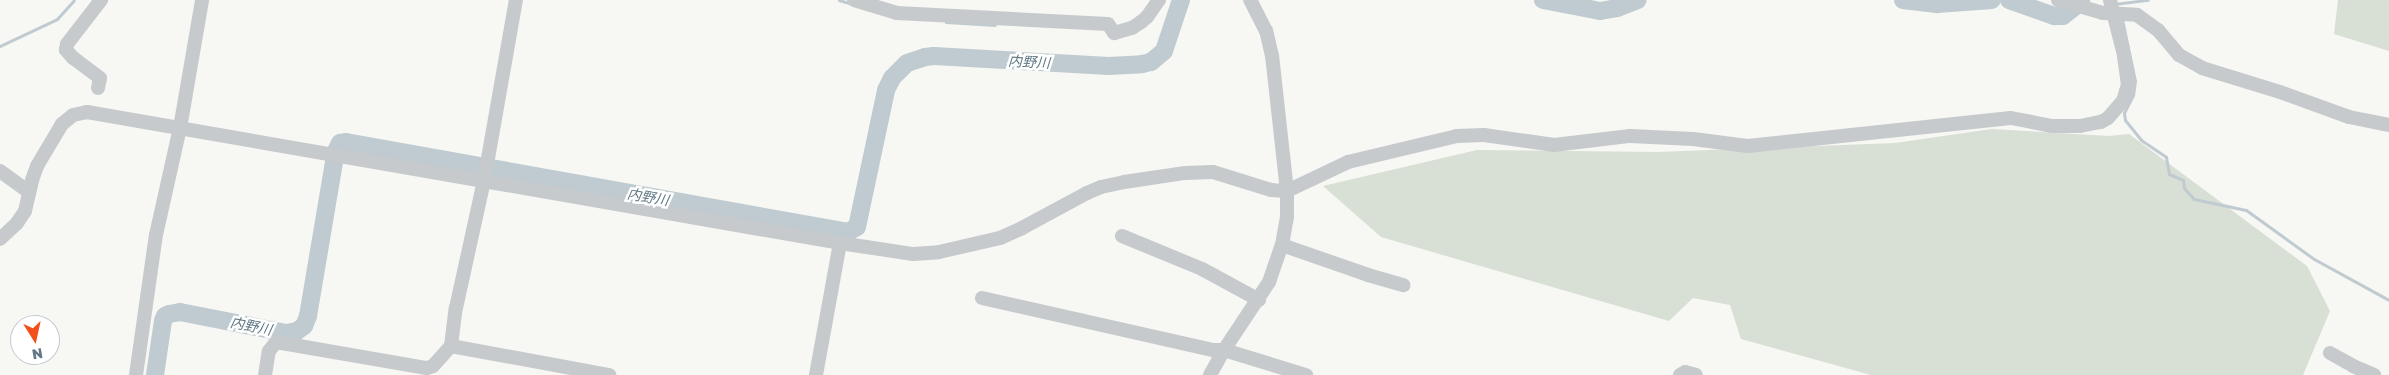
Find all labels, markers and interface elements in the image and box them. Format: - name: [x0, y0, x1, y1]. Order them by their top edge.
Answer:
- water label: 内野川: [1008, 53, 1050, 71]
- water label: 内野川: [626, 185, 670, 209]
- water label: 内野川: [229, 314, 273, 338]
- north arrow: [10, 315, 60, 365]
- text: N: [31, 345, 44, 364]

